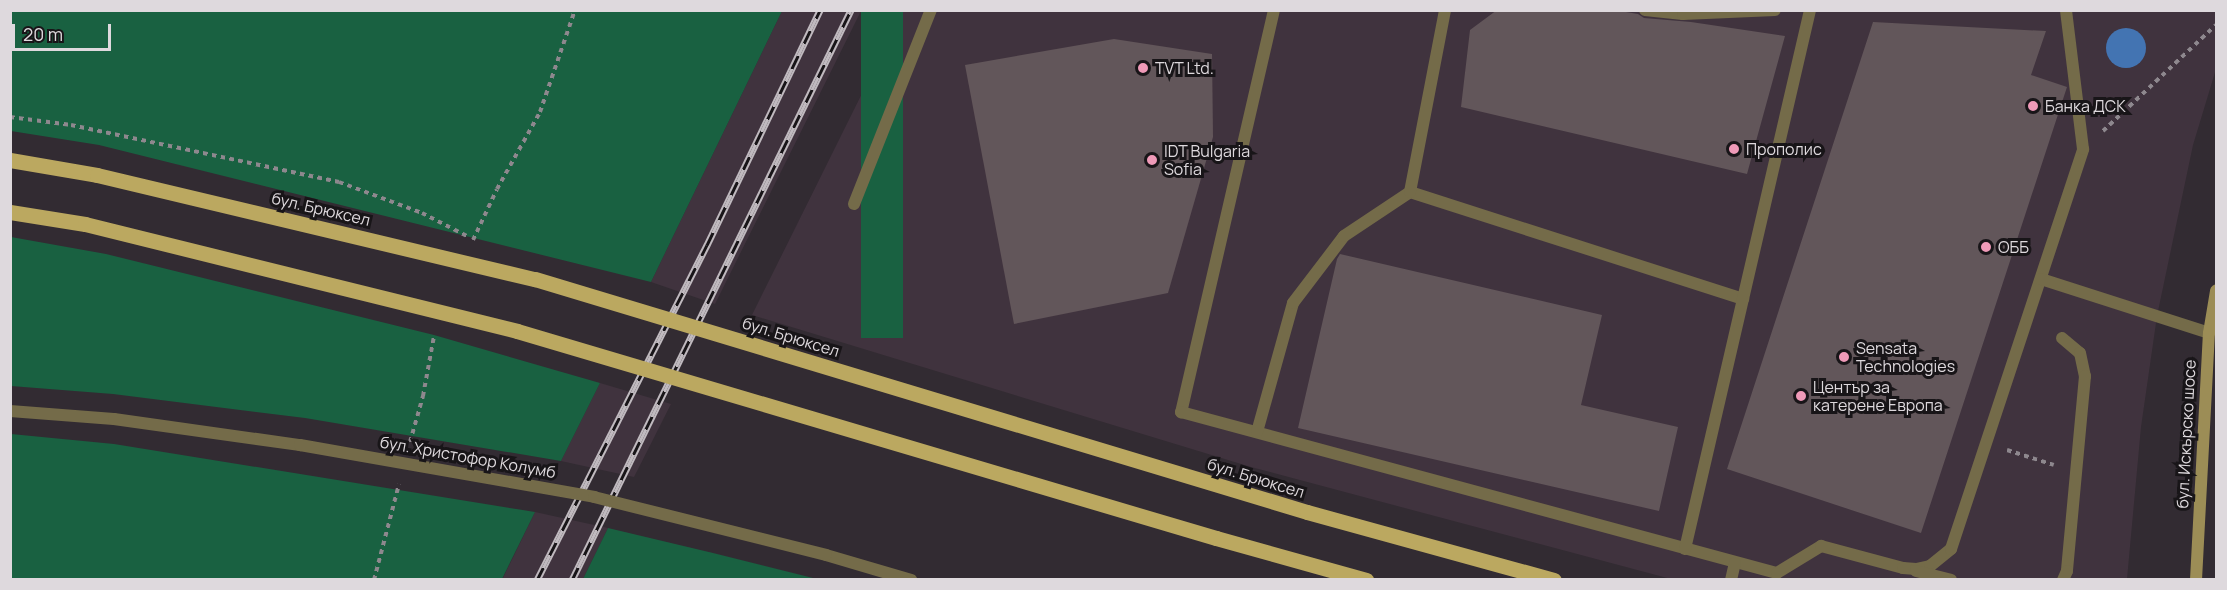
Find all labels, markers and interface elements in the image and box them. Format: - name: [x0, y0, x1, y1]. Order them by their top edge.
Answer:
- scale bar: [15, 12, 114, 50]
- text: 20 m: [23, 22, 63, 46]
- place label: TVT Ltd.: [1155, 58, 1214, 78]
- marker: TVT Ltd.: [1136, 61, 1150, 75]
- place label: Банка ДСК: [2045, 96, 2126, 116]
- marker: Банка ДСК: [2026, 99, 2040, 113]
- place label: Прополис: [1746, 139, 1822, 159]
- place label: IDT Bulgaria Sofia: [1164, 141, 1251, 179]
- marker: Прополис: [1727, 142, 1741, 156]
- marker: IDT Bulgaria Sofia: [1145, 153, 1159, 167]
- street label: бул. Брюксел: [270, 188, 372, 230]
- place label: ОББ: [1998, 237, 2029, 257]
- marker: ОББ: [1979, 240, 1993, 254]
- street label: бул. Брюксел: [740, 313, 842, 361]
- place label: Sensata Technologies: [1856, 338, 1955, 376]
- marker: Sensata Technologies: [1837, 350, 1851, 364]
- street label: бул. Искърско шосе: [2173, 359, 2199, 509]
- place label: Център за катерене Европа: [1813, 377, 1943, 415]
- marker: Център за катерене Европа: [1794, 389, 1808, 403]
- street label: бул. Христофор Колумб: [379, 432, 557, 482]
- street label: бул. Брюксел: [1205, 454, 1307, 502]

